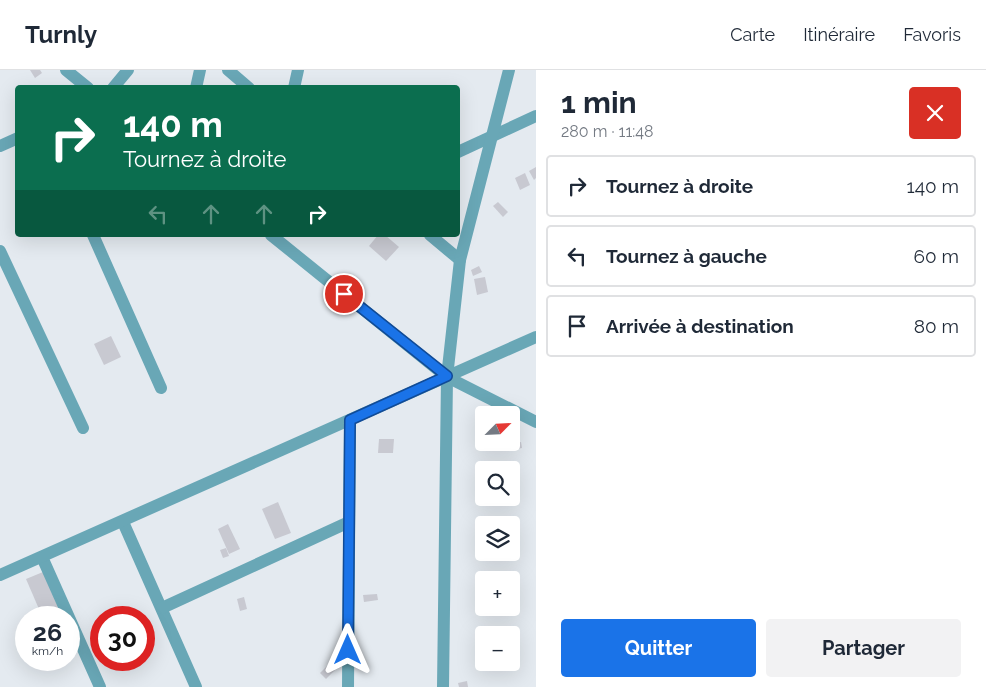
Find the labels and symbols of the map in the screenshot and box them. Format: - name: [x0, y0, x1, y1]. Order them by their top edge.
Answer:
- pin: [323, 273, 365, 315]
- north arrow: [475, 406, 520, 451]
- speed limit sign: 30: [90, 606, 155, 671]
- position arrow: [321, 623, 373, 675]

